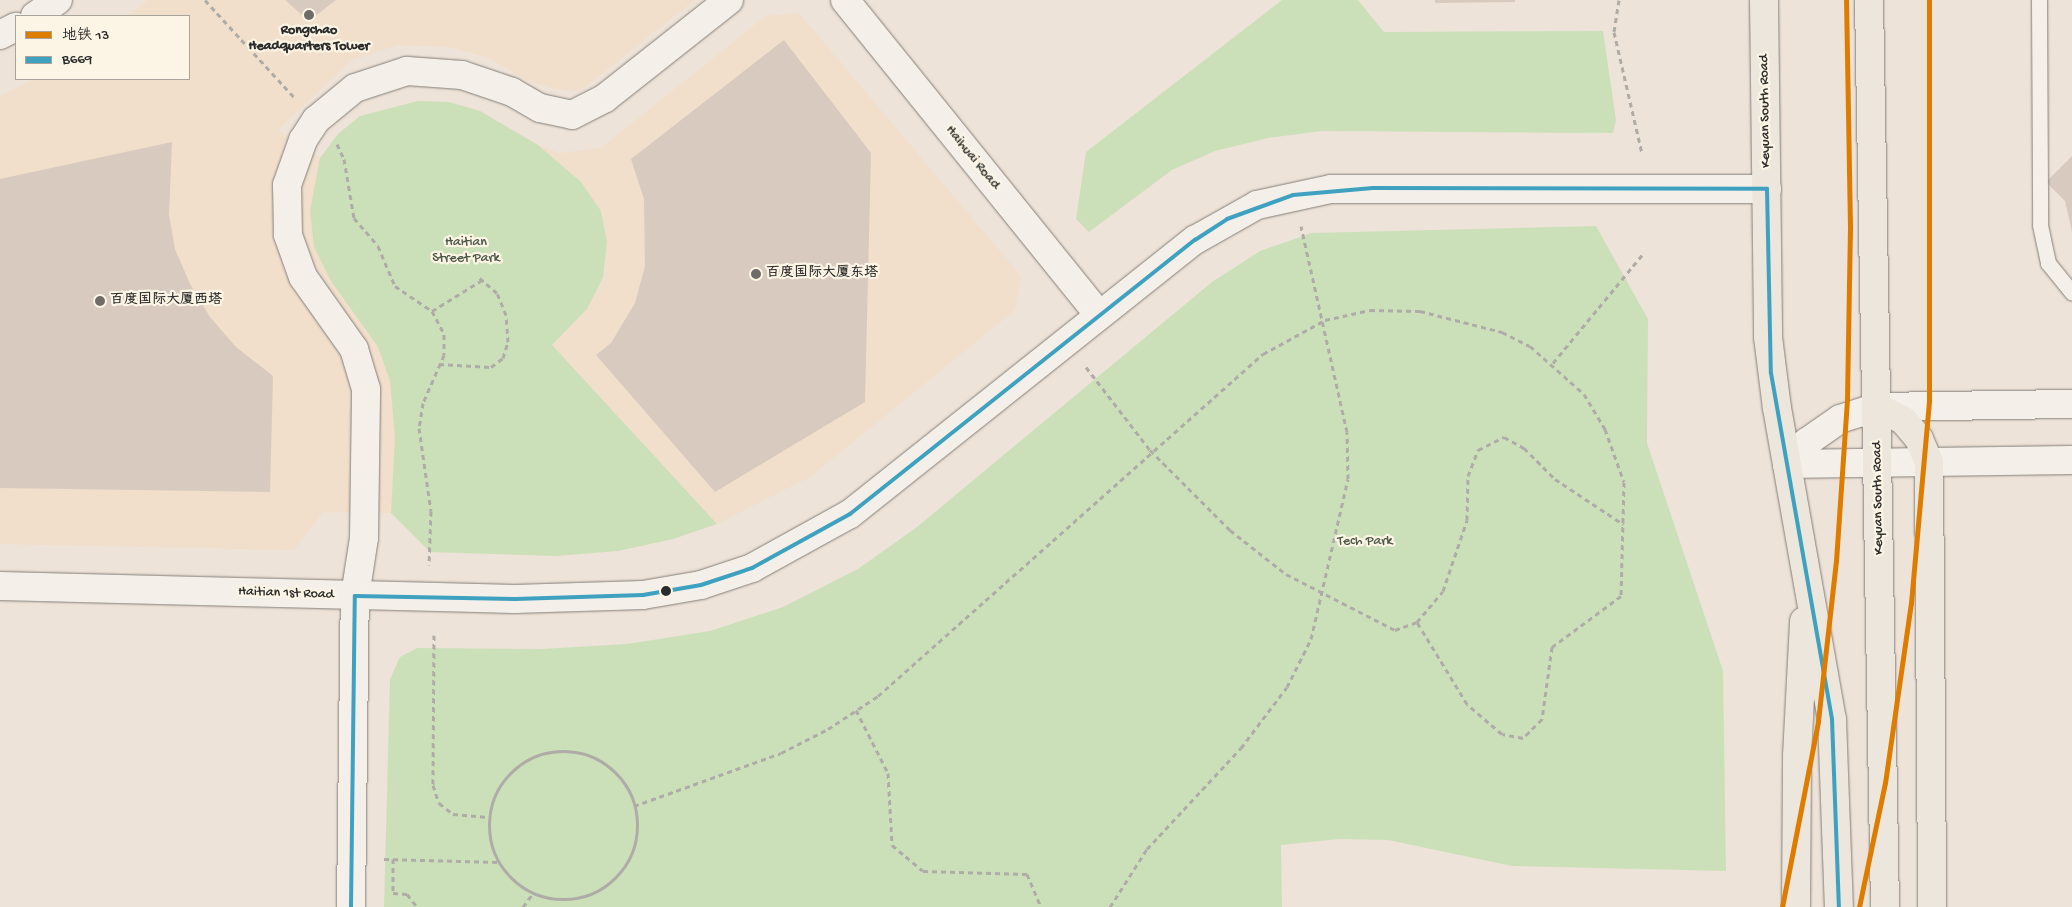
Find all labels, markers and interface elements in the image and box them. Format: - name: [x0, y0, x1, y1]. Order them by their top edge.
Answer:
- marker: Rongchao Headquarters Tower: [303, 9, 315, 21]
- legend: [15, 15, 190, 80]
- place label: Rongchao Headquarters Tower: [249, 23, 369, 56]
- text: 地铁 13: [62, 27, 109, 45]
- text: B669: [62, 51, 92, 69]
- street label: Keyuan South Road: [1757, 54, 1775, 168]
- street label: Haihuai Road: [941, 123, 1003, 193]
- park label: Haitian Street Park: [432, 235, 500, 268]
- place label: 百度国际大厦东塔: [766, 266, 878, 282]
- marker: 百度国际大厦东塔: [750, 268, 762, 280]
- place label: 百度国际大厦西塔: [110, 293, 222, 309]
- marker: 百度国际大厦西塔: [94, 295, 106, 307]
- street label: Keyuan South Road: [1870, 441, 1888, 555]
- park label: Tech Park: [1338, 534, 1392, 550]
- street label: Haitian 1st Road: [238, 584, 334, 604]
- unlabelled marker: [661, 586, 671, 596]

